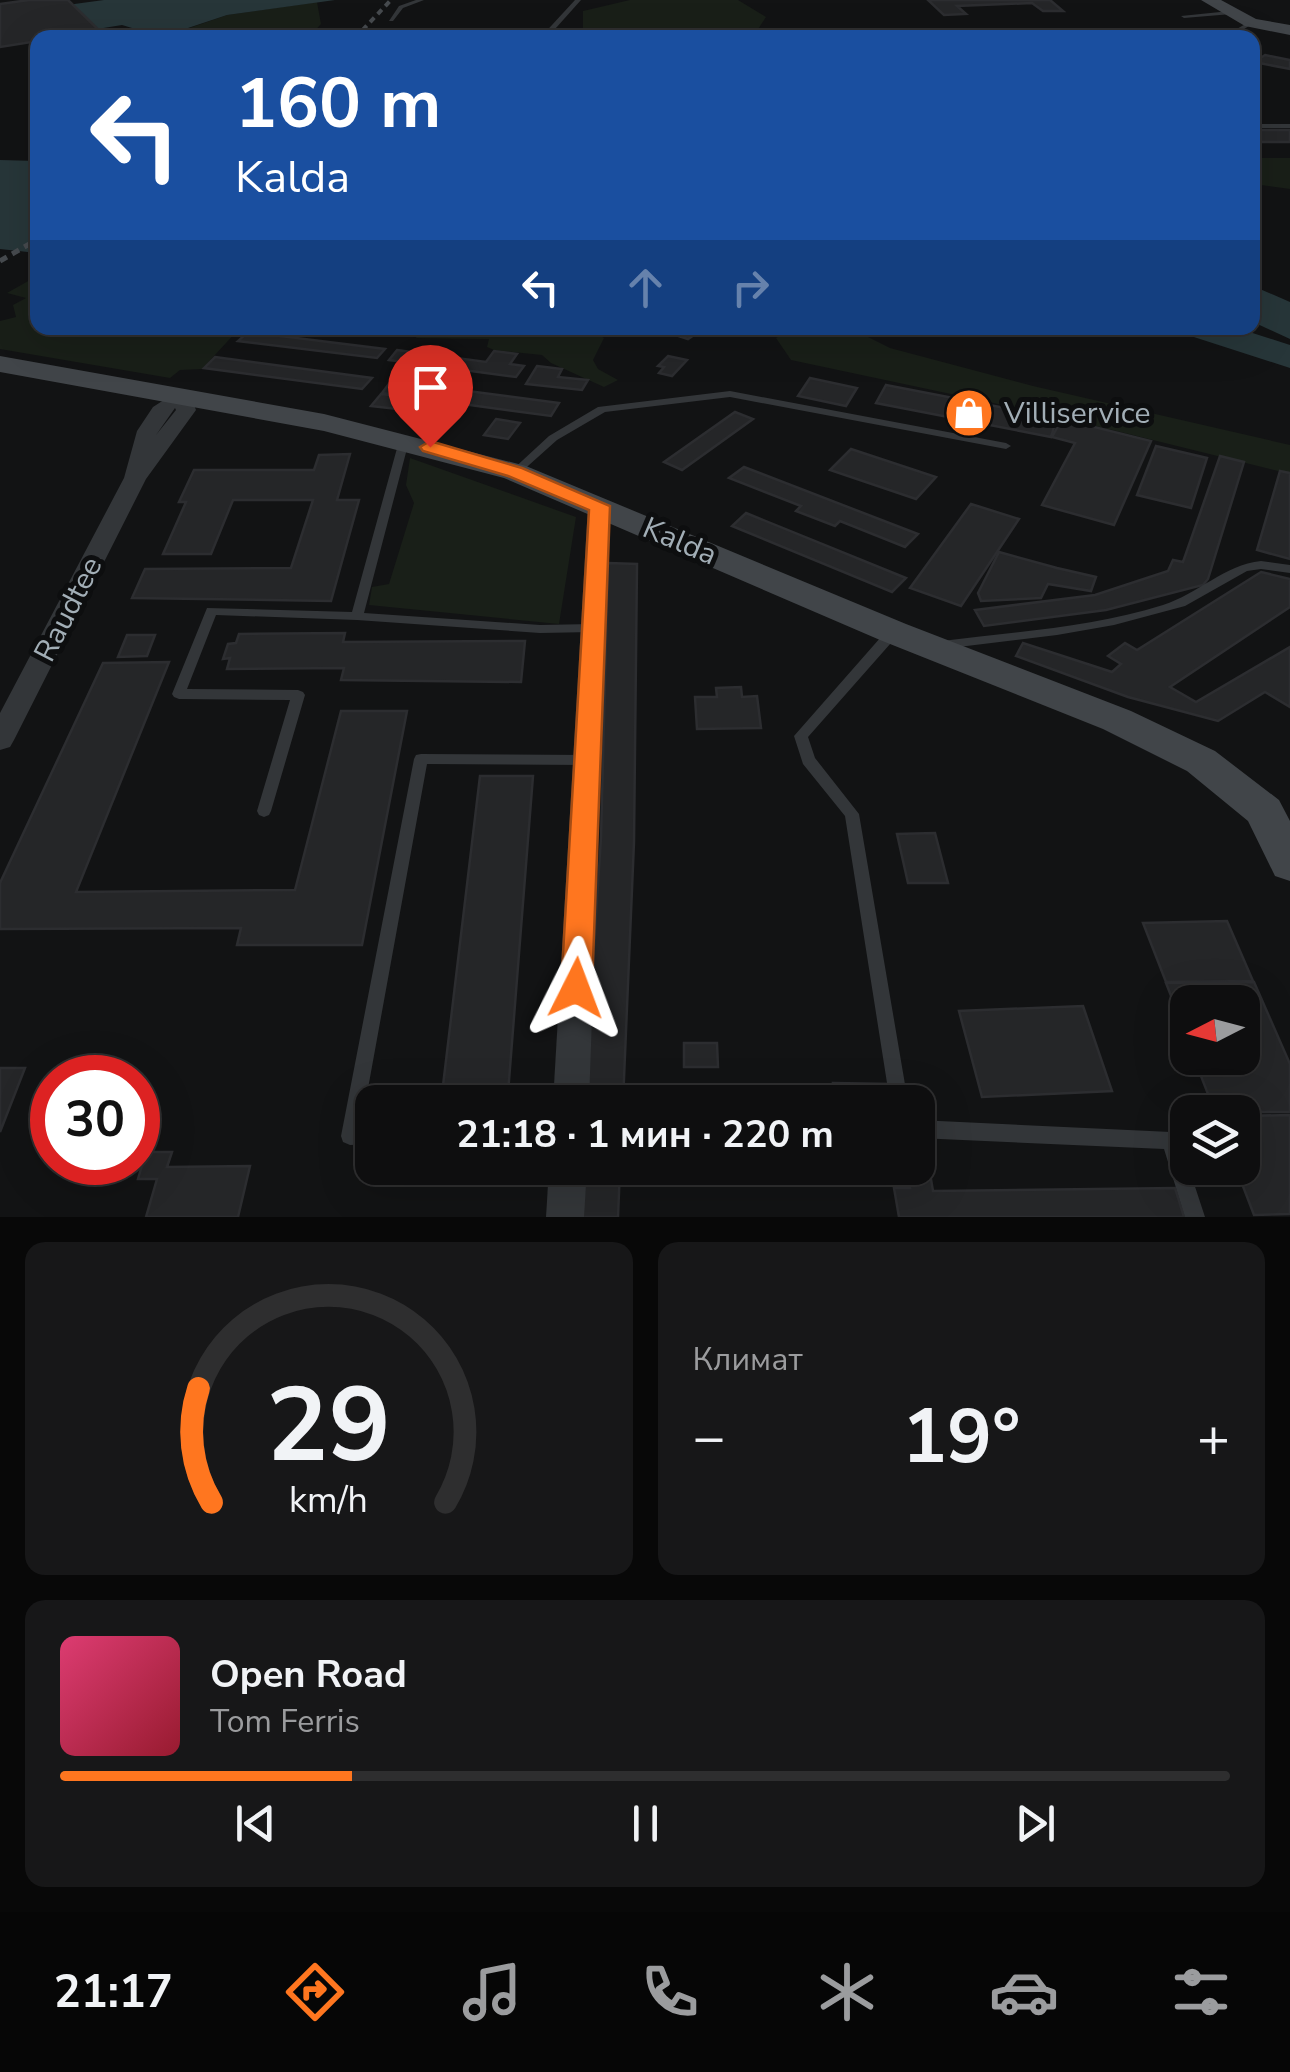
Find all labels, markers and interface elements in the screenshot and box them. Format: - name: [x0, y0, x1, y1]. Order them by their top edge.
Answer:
- text: 160 m: [235, 56, 441, 152]
- icon: left: [70, 70, 200, 200]
- text: Kalda: [235, 147, 350, 208]
- icon: left: [513, 260, 568, 315]
- icon: ahead: [618, 260, 673, 315]
- icon: right: [723, 260, 778, 315]
- pin: [388, 345, 473, 448]
- icon: arrive: [403, 360, 458, 415]
- shop icon: Villiservice: [943, 387, 995, 439]
- place label: Villiservice: [1003, 393, 1150, 434]
- street label: Kalda: [636, 508, 723, 575]
- street label: Raudtee: [25, 550, 112, 669]
- position arrow: [524, 936, 628, 1040]
- north arrow: [1170, 985, 1260, 1075]
- map controls: [1170, 985, 1260, 1185]
- speed limit sign: 30: [30, 1055, 160, 1185]
- button: layers: [1170, 1095, 1260, 1185]
- text: 21:18 · 1 мин · 220 m: [456, 1109, 834, 1160]
- text: Климат: [693, 1338, 803, 1381]
- text: 29: [266, 1355, 391, 1497]
- text: 19°: [902, 1386, 1020, 1488]
- text: −: [693, 1400, 726, 1475]
- text: +: [1197, 1400, 1230, 1475]
- text: km/h: [289, 1476, 368, 1525]
- text: Open Road: [210, 1649, 407, 1700]
- text: Tom Ferris: [210, 1700, 360, 1743]
- icon: previous: [228, 1796, 283, 1851]
- icon: pause: [618, 1796, 673, 1851]
- icon: next: [1008, 1796, 1063, 1851]
- icon: directions: [280, 1957, 350, 2027]
- icon: music: [457, 1957, 527, 2027]
- icon: phone: [635, 1957, 705, 2027]
- icon: climate: [812, 1957, 882, 2027]
- icon: car: [989, 1957, 1059, 2027]
- icon: filters: [1166, 1957, 1236, 2027]
- text: 21:17: [54, 1962, 173, 2023]

